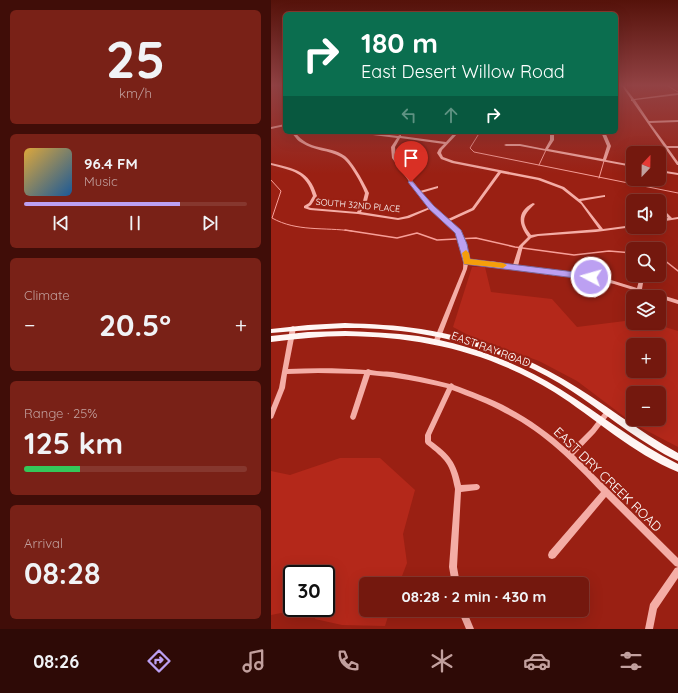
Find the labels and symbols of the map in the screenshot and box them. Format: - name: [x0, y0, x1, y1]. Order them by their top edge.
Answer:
- pin: [394, 141, 428, 182]
- north arrow: [626, 146, 666, 186]
- street label: SOUTH 32ND PLACE: [315, 196, 401, 214]
- position arrow: [570, 256, 612, 298]
- street label: EAST RAY ROAD: [450, 328, 532, 370]
- street label: EAST DRY CREEK ROAD: [551, 423, 665, 535]
- speed limit sign: 30: [283, 565, 335, 617]

